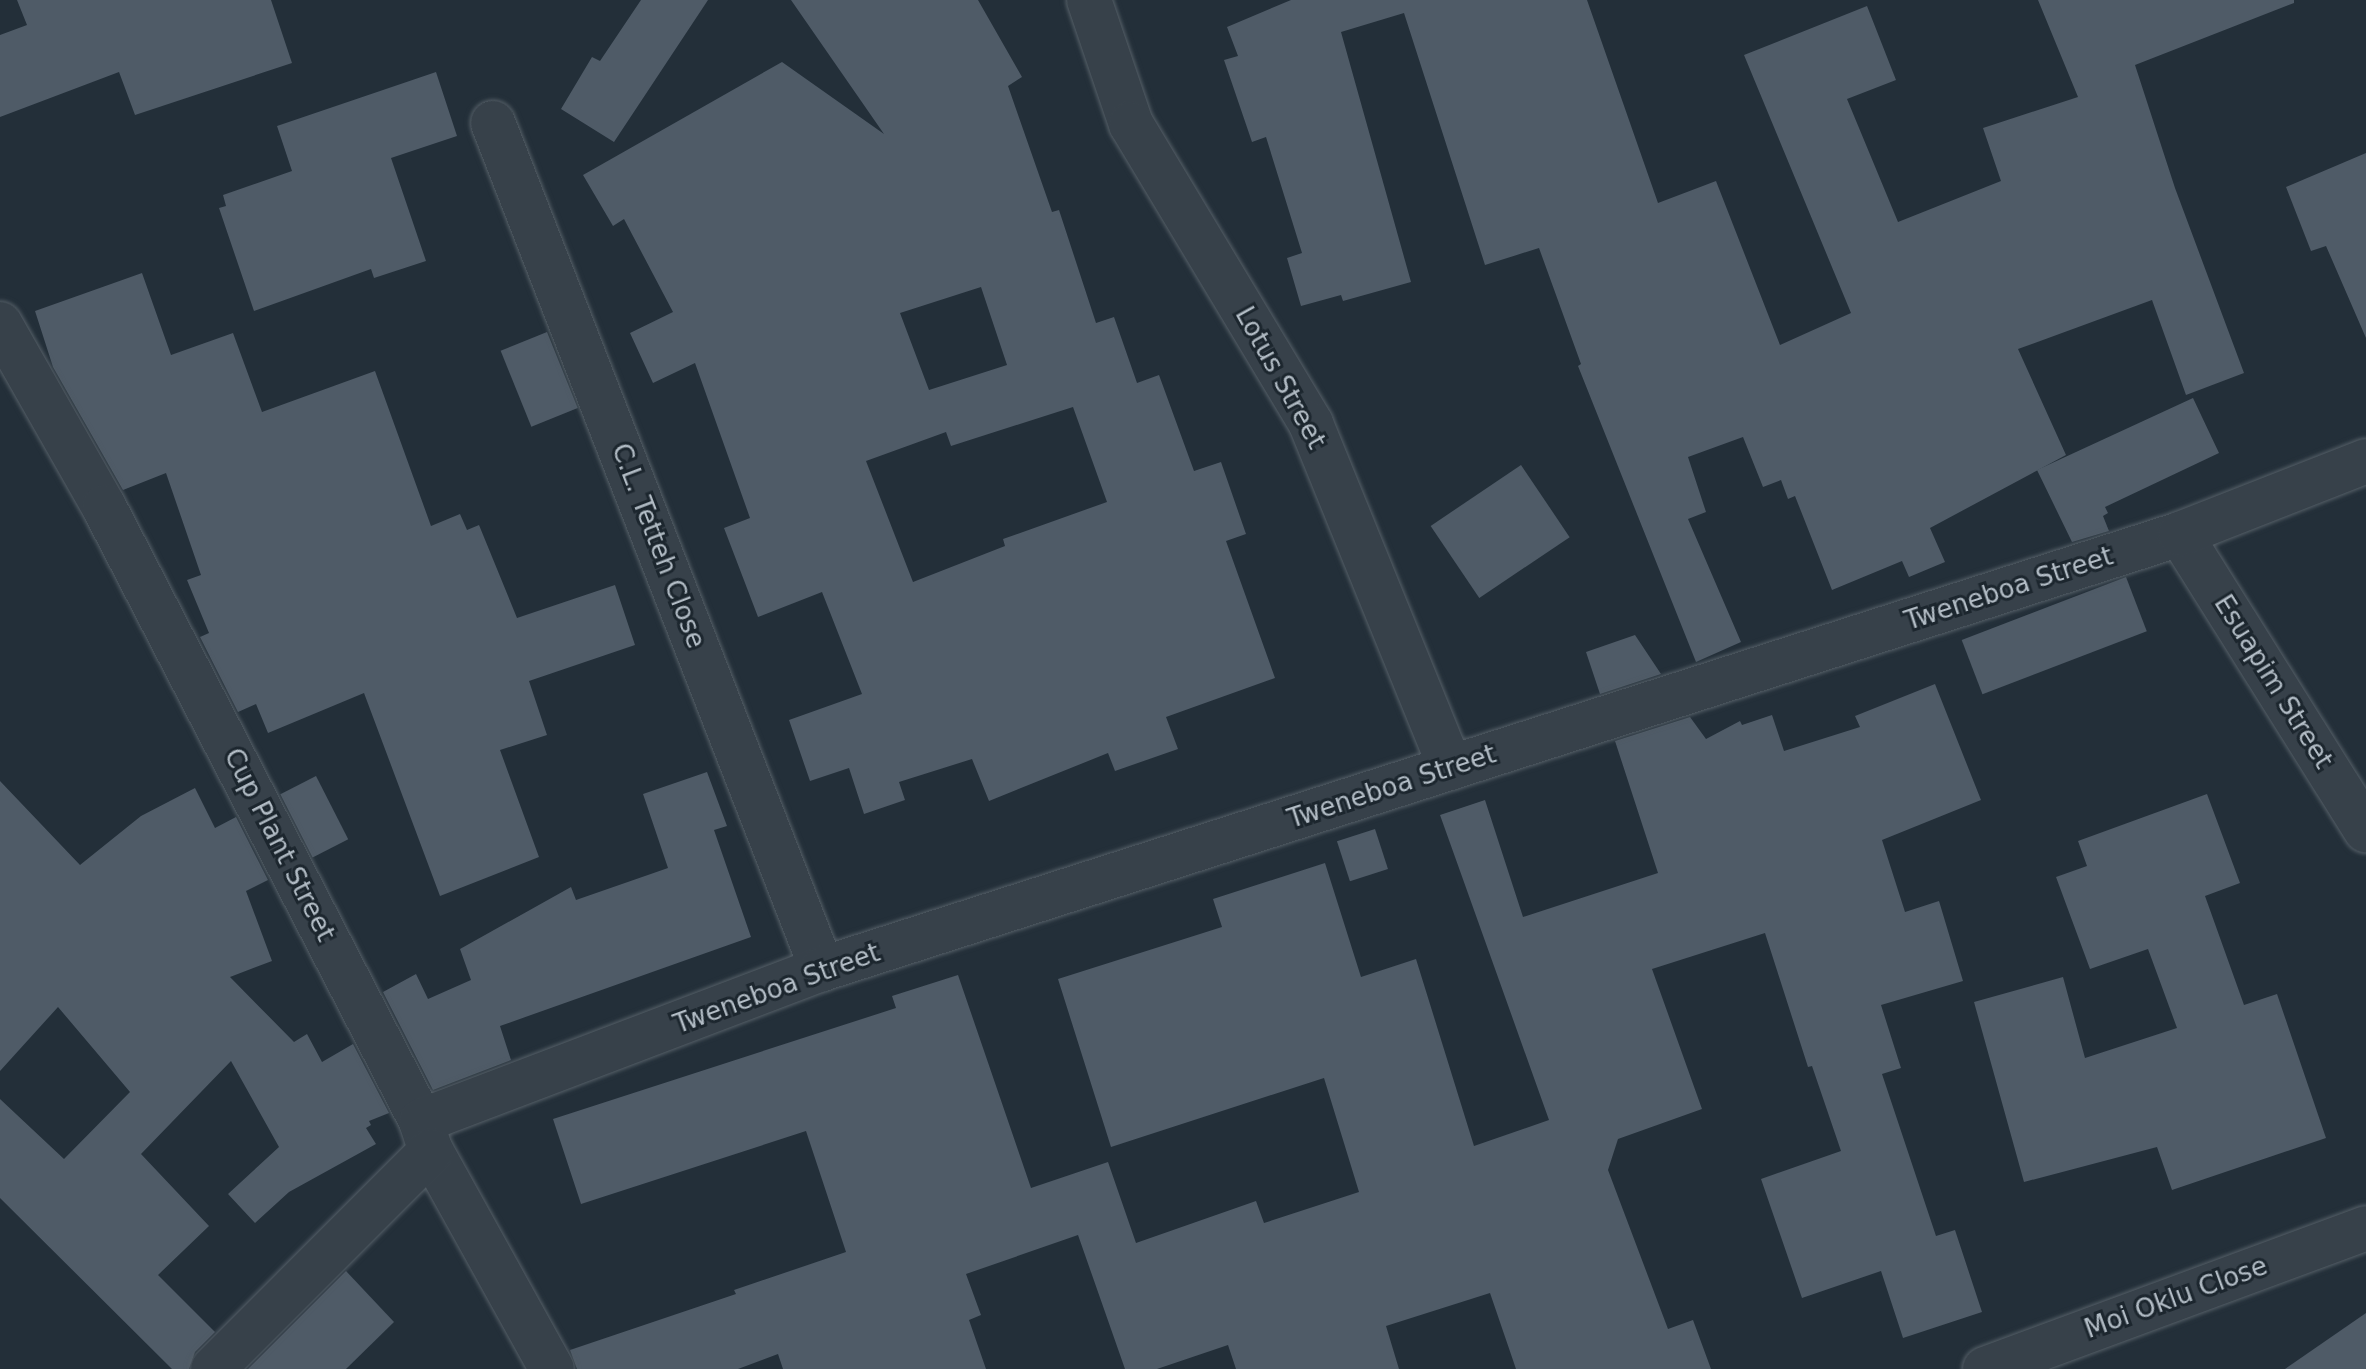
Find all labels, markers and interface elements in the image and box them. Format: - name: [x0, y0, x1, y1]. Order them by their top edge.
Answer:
- street label: Lotus Street: [1228, 302, 1332, 454]
- street label: C.L. Tetteh Close: [605, 439, 711, 653]
- street label: Tweneboa Street: [1901, 541, 2117, 637]
- street label: Esuapim Street: [2207, 589, 2339, 775]
- street label: Tweneboa Street: [1284, 739, 1500, 835]
- street label: Cup Plant Street: [217, 743, 341, 947]
- street label: Tweneboa Street: [670, 937, 884, 1041]
- street label: Moi Oklu Close: [2080, 1250, 2272, 1346]

